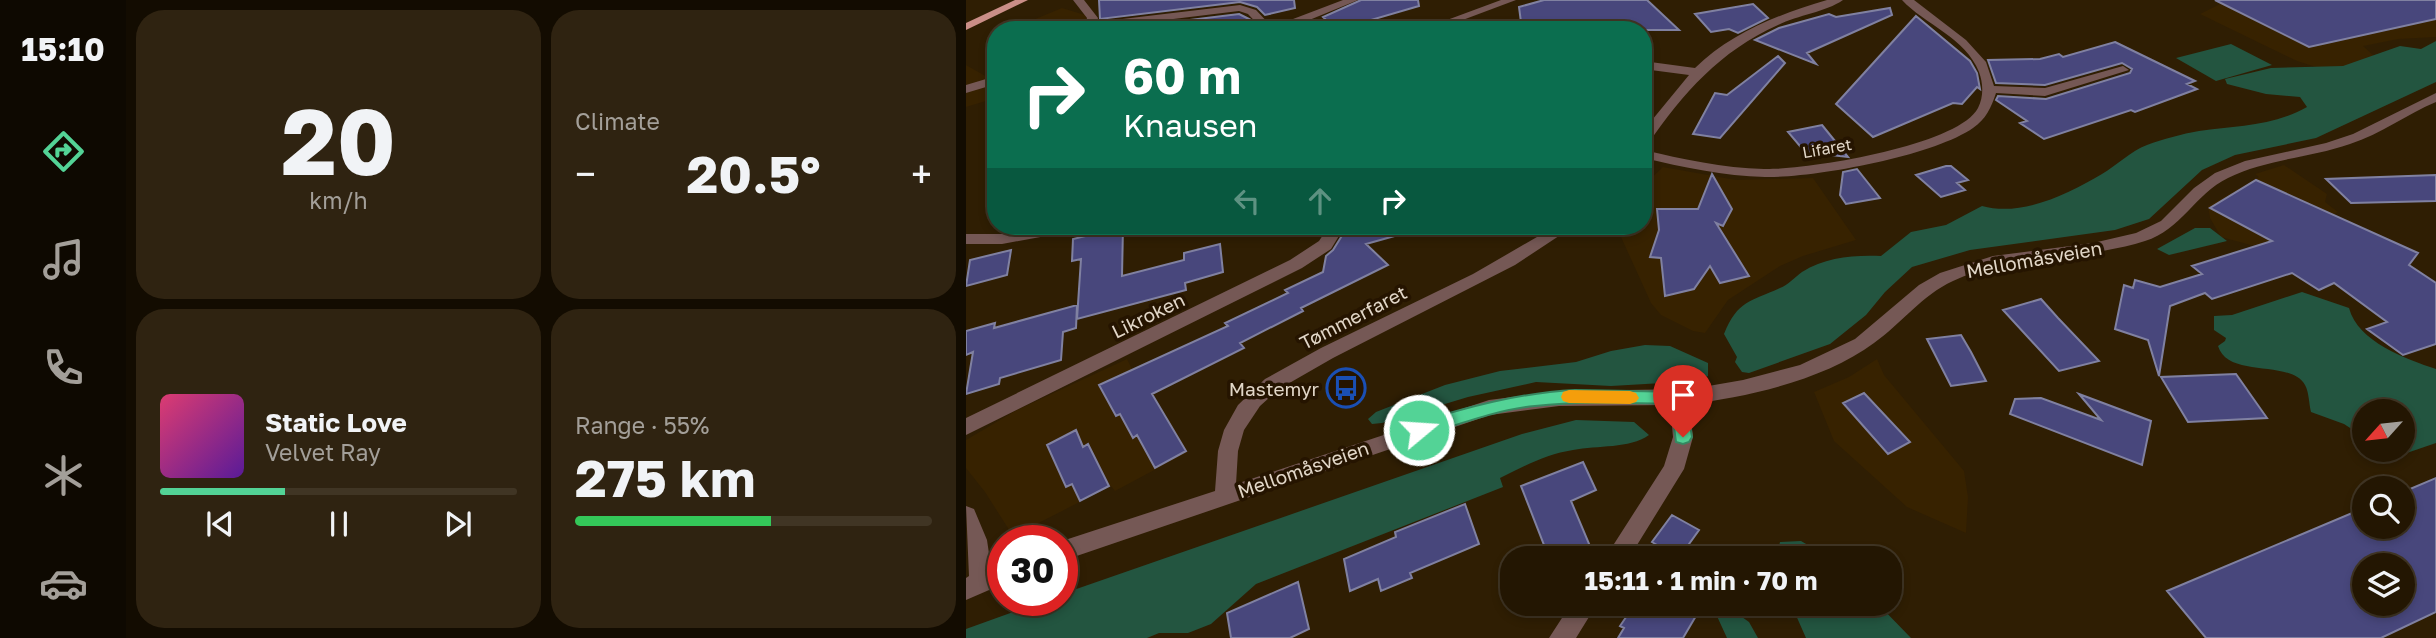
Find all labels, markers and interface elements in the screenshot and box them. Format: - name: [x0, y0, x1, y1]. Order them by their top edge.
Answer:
- text: 15:10: [21, 30, 105, 68]
- text: 60 m: [1123, 46, 1241, 105]
- icon: right: [1008, 49, 1099, 140]
- text: 20: [281, 86, 396, 195]
- text: Knausen: [1123, 106, 1257, 144]
- text: Climate: [575, 107, 660, 135]
- icon: directions: [39, 127, 88, 176]
- street label: Lifaret: [1801, 134, 1853, 162]
- text: 20.5°: [686, 142, 821, 204]
- text: −: [575, 151, 596, 196]
- text: +: [911, 151, 932, 196]
- icon: left: [1228, 182, 1266, 220]
- icon: ahead: [1301, 182, 1339, 220]
- icon: right: [1374, 182, 1412, 220]
- text: km/h: [309, 186, 368, 214]
- icon: music: [39, 235, 88, 284]
- street label: Mellomåsveien: [1964, 236, 2104, 282]
- street label: Tømmerfaret: [1296, 280, 1410, 354]
- street label: Likroken: [1108, 287, 1188, 343]
- icon: phone: [39, 343, 88, 392]
- pin: [1653, 365, 1713, 437]
- bus stop icon: Mastemyr: [1325, 367, 1367, 409]
- icon: arrive: [1664, 376, 1702, 414]
- place label: Mastemyr: [1229, 377, 1320, 400]
- position arrow: [1382, 393, 1456, 467]
- north arrow: [2352, 399, 2415, 462]
- map controls: [2352, 399, 2415, 616]
- text: Static Love: [265, 407, 407, 438]
- text: Range · 55%: [575, 411, 709, 439]
- street label: Mellomåsveien: [1234, 436, 1372, 502]
- text: Velvet Ray: [265, 438, 381, 466]
- text: 275 km: [575, 446, 755, 508]
- icon: climate: [39, 451, 88, 500]
- button: search: [2352, 476, 2415, 539]
- icon: previous: [201, 505, 239, 543]
- icon: pause: [320, 505, 358, 543]
- icon: next: [439, 505, 477, 543]
- speed limit sign: 30: [987, 525, 1078, 616]
- button: layers: [2352, 553, 2415, 616]
- icon: car: [39, 559, 88, 608]
- text: 15:11 · 1 min · 70 m: [1585, 565, 1817, 596]

